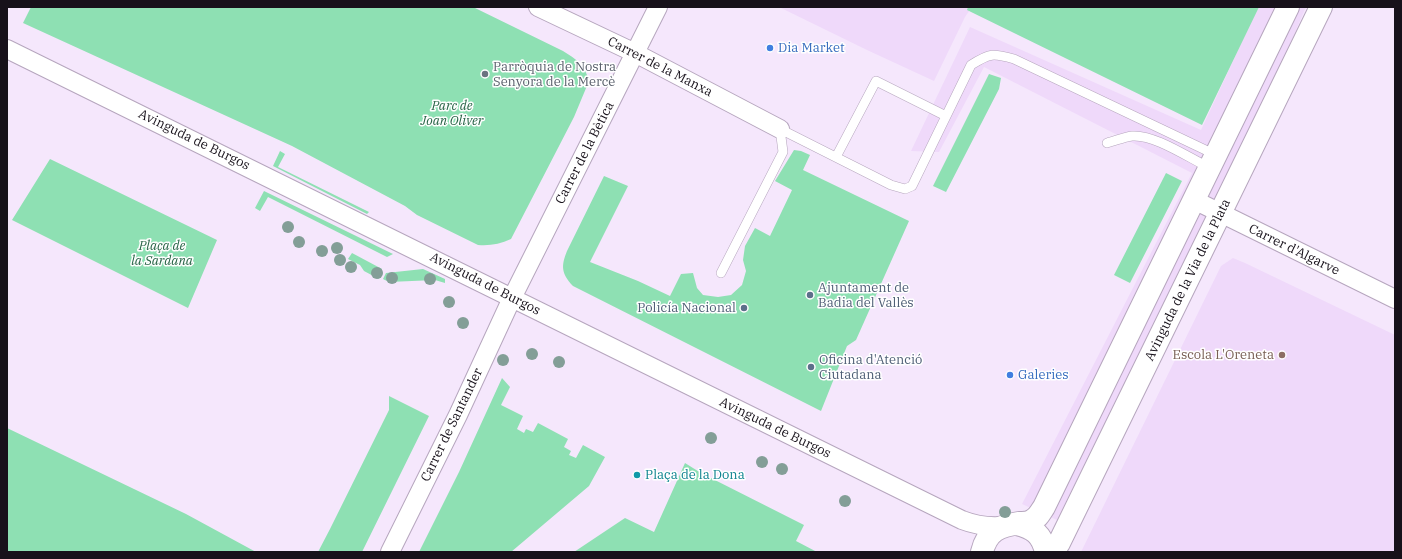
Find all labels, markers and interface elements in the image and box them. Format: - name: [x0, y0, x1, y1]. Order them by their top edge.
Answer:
- street label: Carrer de la Manxa: [605, 34, 715, 100]
- place label: Dia Market: [778, 40, 845, 56]
- marker: Dia Market: [765, 43, 775, 53]
- place label: Parròquia de Nostra Senyora de la Mercè: [493, 59, 616, 90]
- marker: Parròquia de Nostra Senyora de la Mercè: [480, 69, 490, 79]
- park label: Parc de Joan Oliver: [421, 98, 483, 129]
- street label: Carrer de la Bètica: [552, 99, 618, 207]
- street label: Avinguda de Burgos: [136, 106, 252, 174]
- street label: Avinguda de la Via de la Plata: [1142, 197, 1234, 363]
- street label: Carrer d'Algarve: [1246, 221, 1342, 279]
- park label: Plaça de la Sardana: [131, 238, 193, 269]
- street label: Avinguda de Burgos: [427, 249, 543, 319]
- place label: Ajuntament de Badia del Vallès: [818, 280, 914, 311]
- marker: Ajuntament de Badia del Vallès: [805, 290, 815, 300]
- place label: Policía Nacional: [637, 300, 736, 316]
- marker: Policía Nacional: [739, 303, 749, 313]
- place label: Escola L'Oreneta: [1173, 347, 1274, 363]
- marker: Escola L'Oreneta: [1277, 350, 1287, 360]
- place label: Oficina d'Atenció Ciutadana: [819, 352, 922, 383]
- marker: Oficina d'Atenció Ciutadana: [806, 362, 816, 372]
- street label: Carrer de Santander: [418, 366, 486, 484]
- place label: Galeries: [1018, 367, 1069, 383]
- marker: Galeries: [1005, 370, 1015, 380]
- street label: Avinguda de Burgos: [717, 394, 833, 462]
- place label: Plaça de la Dona: [645, 467, 745, 483]
- marker: Plaça de la Dona: [632, 470, 642, 480]

